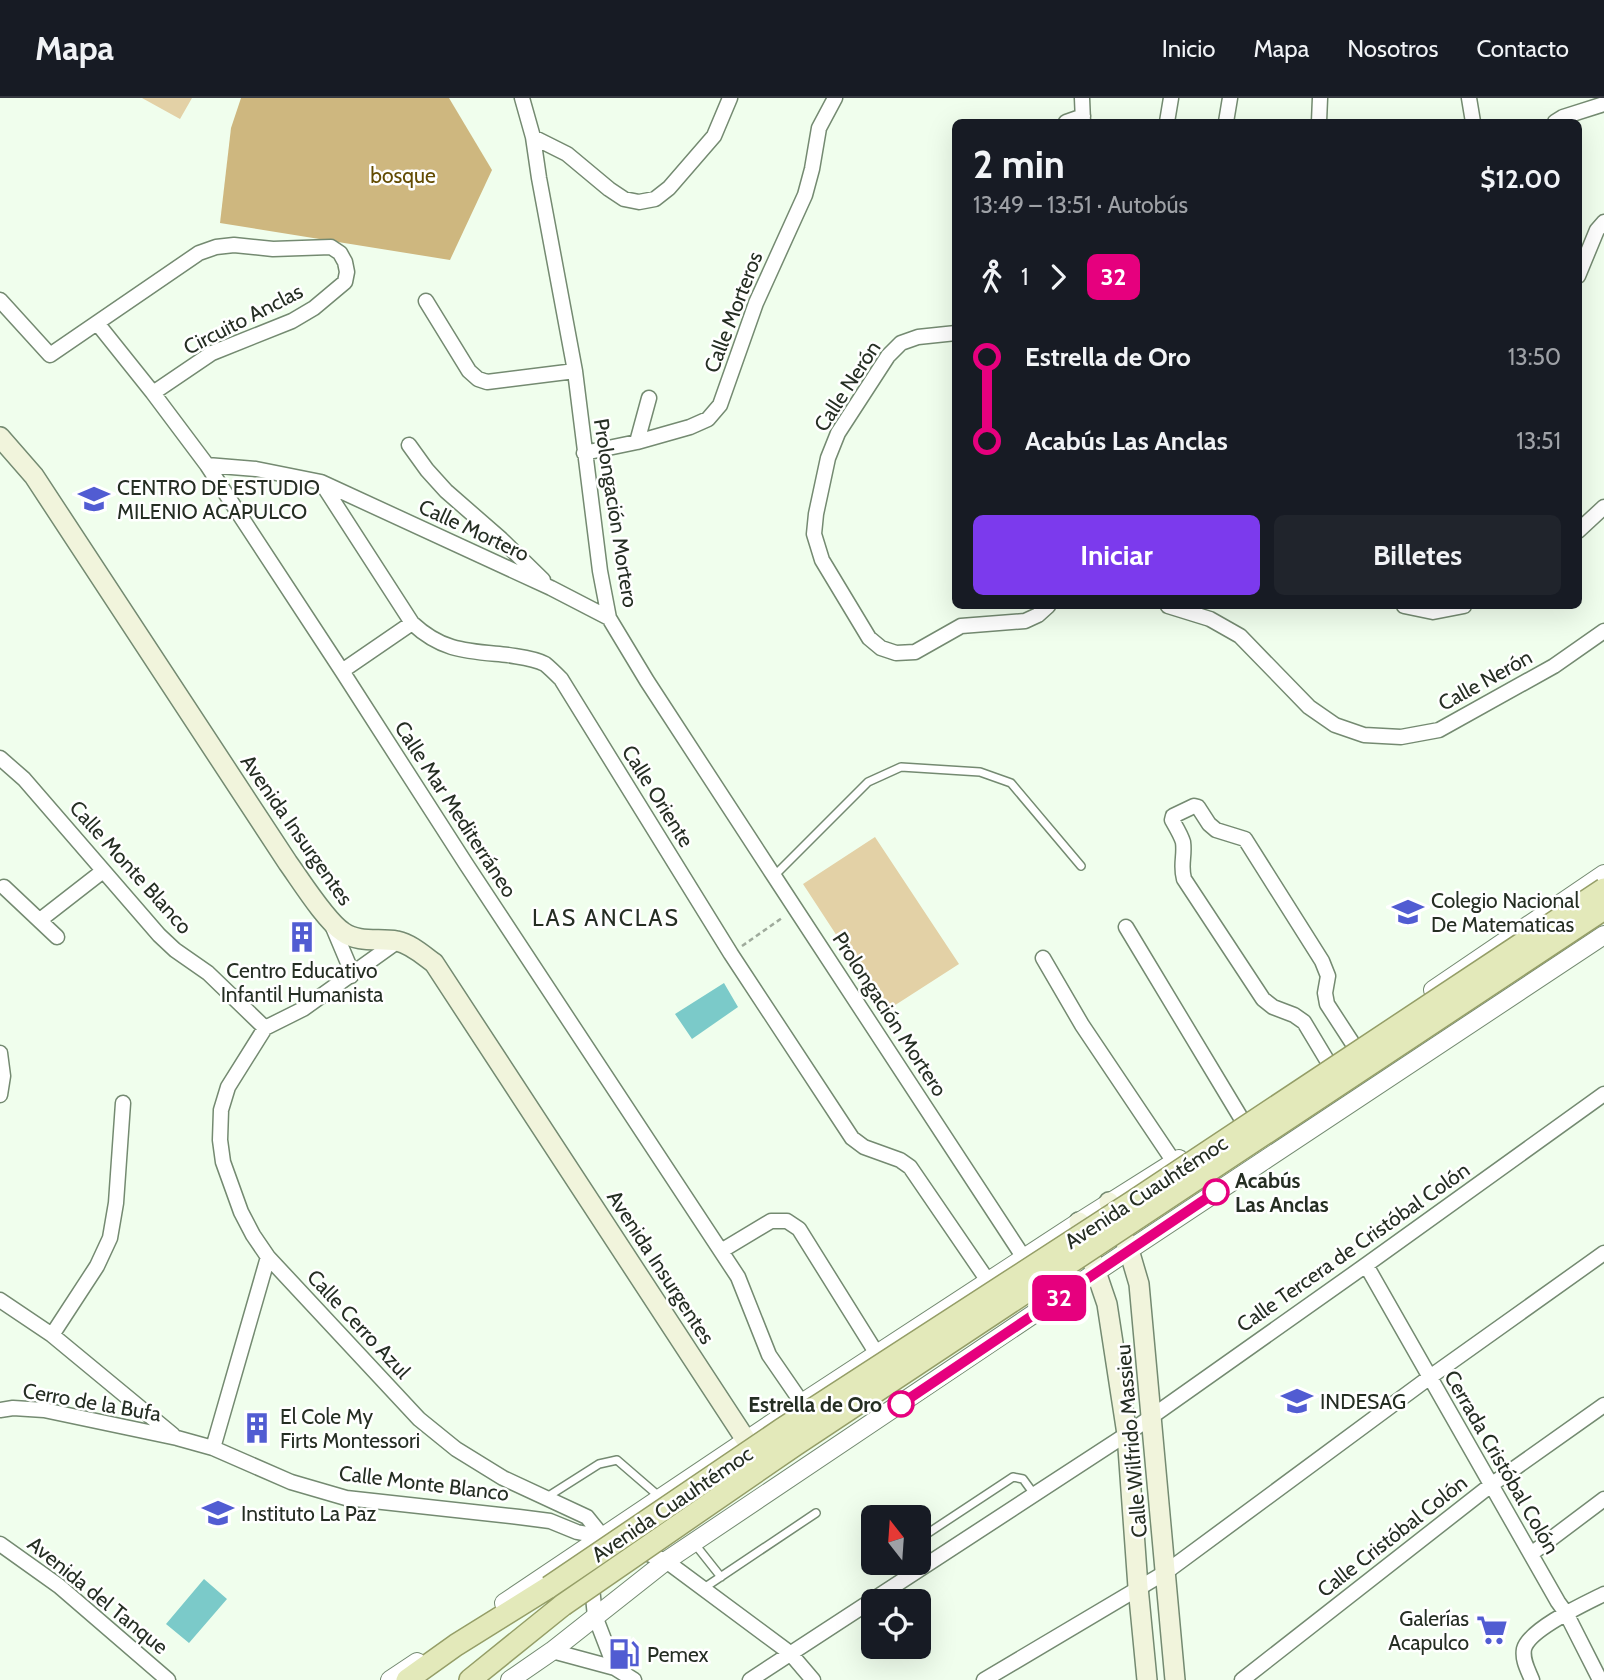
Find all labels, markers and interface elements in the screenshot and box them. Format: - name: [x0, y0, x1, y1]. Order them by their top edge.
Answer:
- text: Mapa: [35, 28, 114, 68]
- text: Inicio: [1162, 34, 1215, 63]
- text: Mapa: [1253, 34, 1309, 63]
- text: Nosotros: [1347, 34, 1438, 63]
- text: Contacto: [1476, 34, 1569, 63]
- text: 2 min: [973, 141, 1065, 188]
- park label: bosque: [370, 163, 436, 188]
- text: $12.00: [1480, 163, 1561, 195]
- text: 13:49 – 13:51 · Autobús: [973, 191, 1188, 219]
- street label: Calle Morteros: [698, 248, 768, 376]
- icon: walk: [973, 258, 1011, 296]
- icon: forward: [1039, 258, 1077, 296]
- text: 32: [1101, 262, 1126, 291]
- text: 1: [1021, 263, 1029, 291]
- street label: Circuito Anclas: [179, 278, 307, 360]
- street label: Calle Nerón: [808, 336, 886, 436]
- text: Estrella de Oro: [1025, 341, 1191, 373]
- text: 13:50: [1508, 343, 1561, 371]
- street label: Prolongación Mortero: [589, 417, 643, 609]
- text: Acabús Las Anclas: [1025, 425, 1228, 457]
- text: 13:51: [1516, 427, 1561, 455]
- place label: CENTRO DE ESTUDIO MILENIO ACAPULCO: [117, 475, 320, 524]
- school or university icon: CENTRO DE ESTUDIO MILENIO ACAPULCO: [77, 482, 111, 516]
- street label: Calle Mortero: [415, 494, 533, 566]
- button: Iniciar: [973, 515, 1260, 595]
- button: Billetes: [1274, 515, 1561, 595]
- street label: Calle Nerón: [1434, 644, 1536, 716]
- street label: Calle Mar Mediterráneo: [390, 716, 522, 902]
- street label: Calle Oriente: [617, 740, 699, 852]
- street label: Avenida Insurgentes: [236, 750, 358, 910]
- street label: Calle Monte Blanco: [65, 795, 197, 939]
- place label: Colegio Nacional De Matematicas: [1431, 888, 1579, 937]
- school or university icon: Colegio Nacional De Matematicas: [1391, 895, 1425, 929]
- district label: LAS ANCLAS: [532, 904, 680, 932]
- building icon: Centro Educativo Infantil Humanista: [285, 920, 319, 954]
- street label: Prolongación Mortero: [827, 927, 953, 1101]
- place label: Centro Educativo Infantil Humanista: [221, 958, 383, 1007]
- street label: Avenida Cuauhtémoc: [1060, 1130, 1232, 1254]
- street label: Calle Tercera de Cristóbal Colón: [1232, 1157, 1474, 1337]
- place label: Acabús Las Anclas: [1235, 1168, 1329, 1217]
- marker: Acabús Las Anclas: [1203, 1179, 1229, 1205]
- street label: Avenida Insurgentes: [602, 1186, 720, 1349]
- street label: Calle Cerro Azul: [302, 1264, 416, 1384]
- line badge: 32: [1028, 1275, 1090, 1321]
- text: 32: [1046, 1283, 1072, 1312]
- street label: Calle Wilfrido Massieu: [1110, 1343, 1152, 1539]
- street label: Cerrada Cristóbal Colón: [1439, 1366, 1565, 1558]
- street label: Cerro de la Bufa: [21, 1378, 163, 1426]
- school or university icon: INDESAG: [1280, 1384, 1314, 1418]
- place label: INDESAG: [1320, 1389, 1406, 1414]
- marker: Estrella de Oro: [888, 1391, 914, 1417]
- place label: Estrella de Oro: [748, 1392, 882, 1417]
- place label: El Cole My Firts Montessori: [280, 1404, 420, 1453]
- building icon: El Cole My Firts Montessori: [240, 1411, 274, 1445]
- street label: Avenida Cuauhtémoc: [587, 1441, 757, 1567]
- street label: Calle Monte Blanco: [338, 1460, 510, 1506]
- street label: Calle Cristóbal Colón: [1312, 1470, 1472, 1602]
- school or university icon: Instituto La Paz: [201, 1496, 235, 1530]
- place label: Instituto La Paz: [241, 1501, 377, 1526]
- north arrow: [861, 1505, 931, 1575]
- map controls: [861, 1505, 931, 1659]
- street label: Avenida del Tanque: [23, 1531, 173, 1659]
- button: locate: [861, 1589, 931, 1659]
- place label: Galerías Acapulco: [1388, 1606, 1469, 1655]
- supermarket icon: Galerías Acapulco: [1475, 1613, 1509, 1647]
- fuel station icon: Pemex: [607, 1637, 641, 1671]
- place label: Pemex: [647, 1642, 709, 1667]

